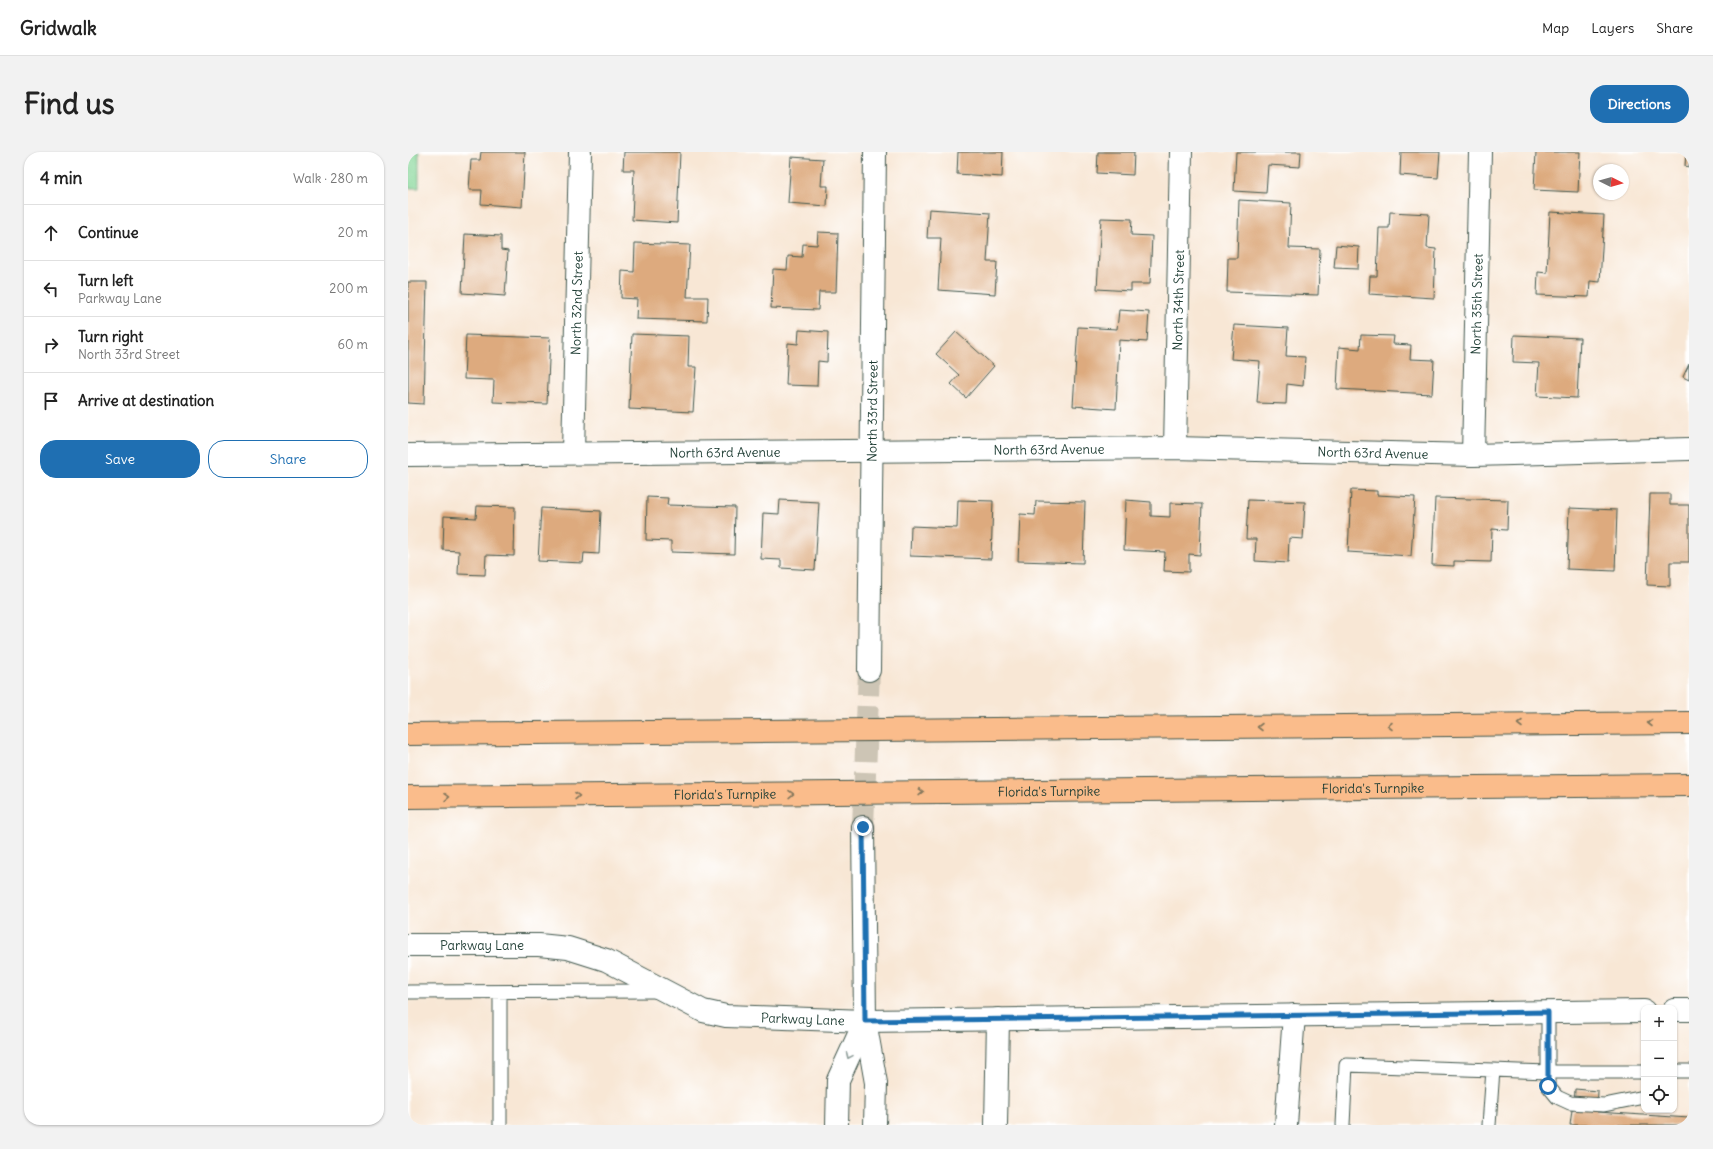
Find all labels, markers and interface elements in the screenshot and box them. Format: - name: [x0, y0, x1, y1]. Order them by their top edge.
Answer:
- text: Gridwalk: [20, 16, 97, 40]
- text: Map: [1542, 19, 1569, 37]
- text: Layers: [1591, 19, 1634, 37]
- text: Share: [1656, 19, 1693, 37]
- button: Directions: [1590, 85, 1689, 123]
- text: Find us: [24, 86, 115, 122]
- north arrow: [1593, 164, 1629, 200]
- text: 4 min: [40, 167, 82, 189]
- text: Walk · 280 m: [293, 170, 368, 187]
- icon: ahead: [40, 222, 62, 244]
- text: Continue: [78, 223, 139, 242]
- text: 20 m: [338, 224, 368, 241]
- street label: North 34th Street: [1168, 249, 1188, 351]
- street label: North 32nd Street: [567, 250, 586, 355]
- street label: North 35th Street: [1467, 253, 1486, 355]
- text: Turn left: [78, 271, 133, 290]
- icon: left: [40, 278, 62, 300]
- text: 200 m: [329, 280, 368, 297]
- text: Parkway Lane: [78, 290, 162, 307]
- text: Turn right: [78, 327, 143, 346]
- icon: right: [40, 334, 62, 356]
- text: 60 m: [337, 336, 368, 353]
- text: North 33rd Street: [78, 346, 180, 363]
- street label: North 33rd Street: [863, 359, 881, 462]
- icon: arrive: [40, 390, 62, 412]
- text: Arrive at destination: [78, 391, 214, 410]
- button: Save: [40, 440, 200, 478]
- button: Share: [208, 440, 368, 478]
- street label: North 63rd Avenue: [993, 440, 1105, 458]
- street label: North 63rd Avenue: [669, 443, 781, 461]
- street label: North 63rd Avenue: [1317, 443, 1429, 462]
- one-way arrow: [1647, 719, 1653, 727]
- one-way arrow: [1517, 720, 1523, 729]
- one-way arrow: [1387, 722, 1393, 730]
- one-way arrow: [1257, 723, 1263, 731]
- street label: Florida's Turnpike: [1322, 779, 1424, 797]
- street label: Florida's Turnpike: [998, 782, 1100, 800]
- street label: Florida's Turnpike: [674, 785, 776, 803]
- one-way arrow: [918, 788, 924, 796]
- one-way arrow: [788, 790, 794, 798]
- one-way arrow: [574, 791, 580, 800]
- one-way arrow: [444, 793, 450, 801]
- route end: [854, 818, 872, 836]
- street label: Parkway Lane: [440, 937, 524, 954]
- map controls: [1641, 1005, 1677, 1113]
- button: +: [1641, 1005, 1677, 1041]
- street label: Parkway Lane: [761, 1009, 845, 1029]
- button: −: [1641, 1041, 1677, 1077]
- one-way arrow: [846, 1052, 854, 1060]
- route start: [1539, 1077, 1557, 1095]
- button: locate: [1641, 1077, 1677, 1113]

